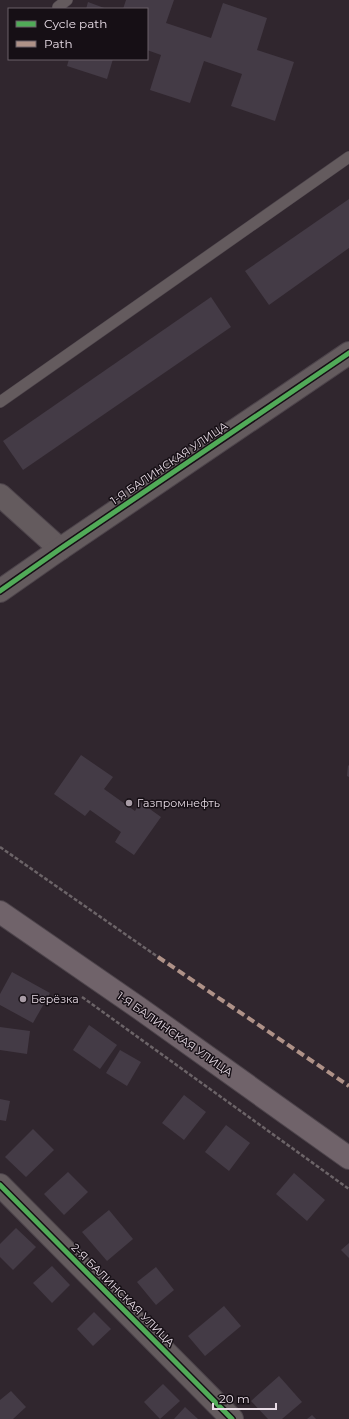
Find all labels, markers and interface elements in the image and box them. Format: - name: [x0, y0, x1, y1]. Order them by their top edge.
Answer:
- legend: [8, 8, 148, 60]
- text: Cycle path: [44, 16, 107, 31]
- text: Path: [44, 36, 73, 51]
- street label: 1-Я БАЛИНСКАЯ УЛИЦА: [108, 418, 231, 507]
- place label: Газпромнефть: [137, 796, 220, 810]
- marker: Газпромнефть: [124, 798, 134, 808]
- street label: 1-Я БАЛИНСКАЯ УЛИЦА: [114, 989, 236, 1080]
- place label: Берёзка: [31, 992, 79, 1006]
- marker: Берёзка: [18, 994, 28, 1004]
- street label: 2-Я БАЛИНСКАЯ УЛИЦА: [68, 1240, 178, 1350]
- scale bar: [213, 1385, 276, 1411]
- text: 20 m: [219, 1391, 250, 1406]

